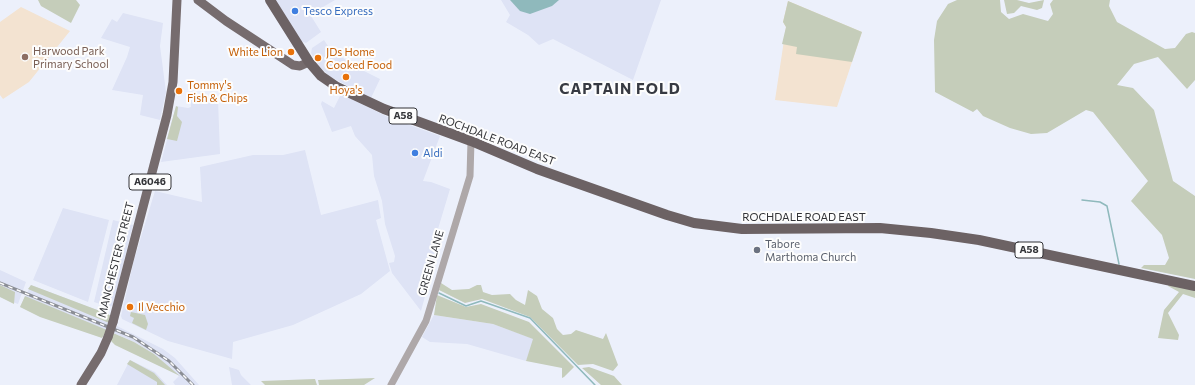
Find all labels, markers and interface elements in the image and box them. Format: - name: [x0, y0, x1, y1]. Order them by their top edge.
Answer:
- place label: Tesco Express: [303, 4, 373, 18]
- marker: Tesco Express: [290, 6, 300, 16]
- place label: Harwood Park Primary School: [33, 44, 109, 70]
- place label: White Lion: [228, 45, 283, 59]
- place label: JDs Home Cooked Food: [326, 45, 392, 71]
- marker: White Lion: [286, 47, 296, 57]
- marker: Harwood Park Primary School: [20, 52, 30, 62]
- marker: JDs Home Cooked Food: [313, 53, 323, 63]
- marker: Hoya's: [341, 72, 351, 82]
- place label: Tommy's Fish & Chips: [187, 78, 248, 104]
- district label: CAPTAIN FOLD: [559, 80, 681, 98]
- place label: Hoya's: [329, 83, 363, 97]
- marker: Tommy's Fish & Chips: [174, 86, 184, 96]
- road number: A58: [389, 108, 417, 124]
- street label: ROCHDALE ROAD EAST: [437, 112, 557, 168]
- place label: Aldi: [423, 146, 443, 160]
- marker: Aldi: [410, 148, 420, 158]
- road number: A6046: [129, 174, 171, 190]
- street label: MANCHESTER STREET: [95, 201, 137, 319]
- street label: ROCHDALE ROAD EAST: [742, 210, 866, 224]
- street label: GREEN LANE: [415, 229, 447, 297]
- place label: Tabore Marthoma Church: [765, 237, 856, 263]
- road number: A58: [1015, 242, 1043, 258]
- marker: Tabore Marthoma Church: [752, 245, 762, 255]
- place label: Il Vecchio: [138, 300, 185, 314]
- marker: Il Vecchio: [125, 302, 135, 312]

